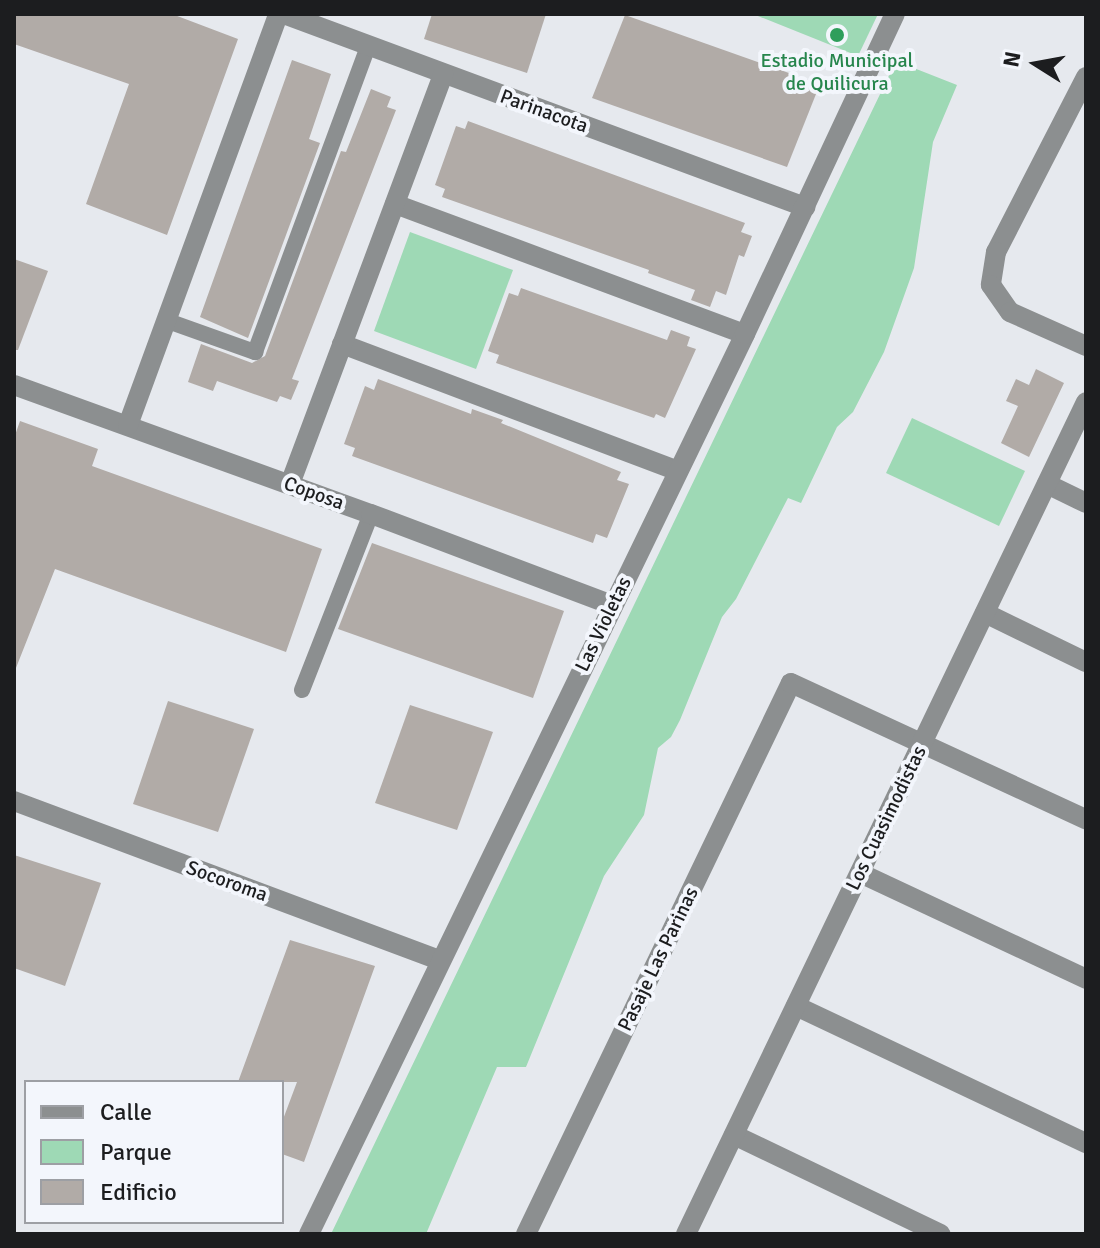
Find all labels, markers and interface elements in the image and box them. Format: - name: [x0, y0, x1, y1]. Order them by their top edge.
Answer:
- north arrow: [996, 24, 1076, 104]
- marker: Estadio Municipal de Quilicura: [828, 26, 846, 44]
- place label: Estadio Municipal de Quilicura: [761, 48, 913, 95]
- text: N: [997, 49, 1027, 69]
- street label: Parinacota: [497, 84, 591, 138]
- street label: Coposa: [281, 471, 347, 515]
- street label: Las Violetas: [570, 573, 636, 675]
- street label: Los Cuasimodistas: [841, 742, 931, 894]
- street label: Socoroma: [183, 855, 271, 907]
- street label: Pasaje Las Parinas: [613, 883, 703, 1035]
- legend: [24, 1080, 284, 1224]
- text: Calle: [100, 1097, 152, 1127]
- text: Parque: [100, 1137, 172, 1167]
- text: Edificio: [100, 1177, 177, 1207]

